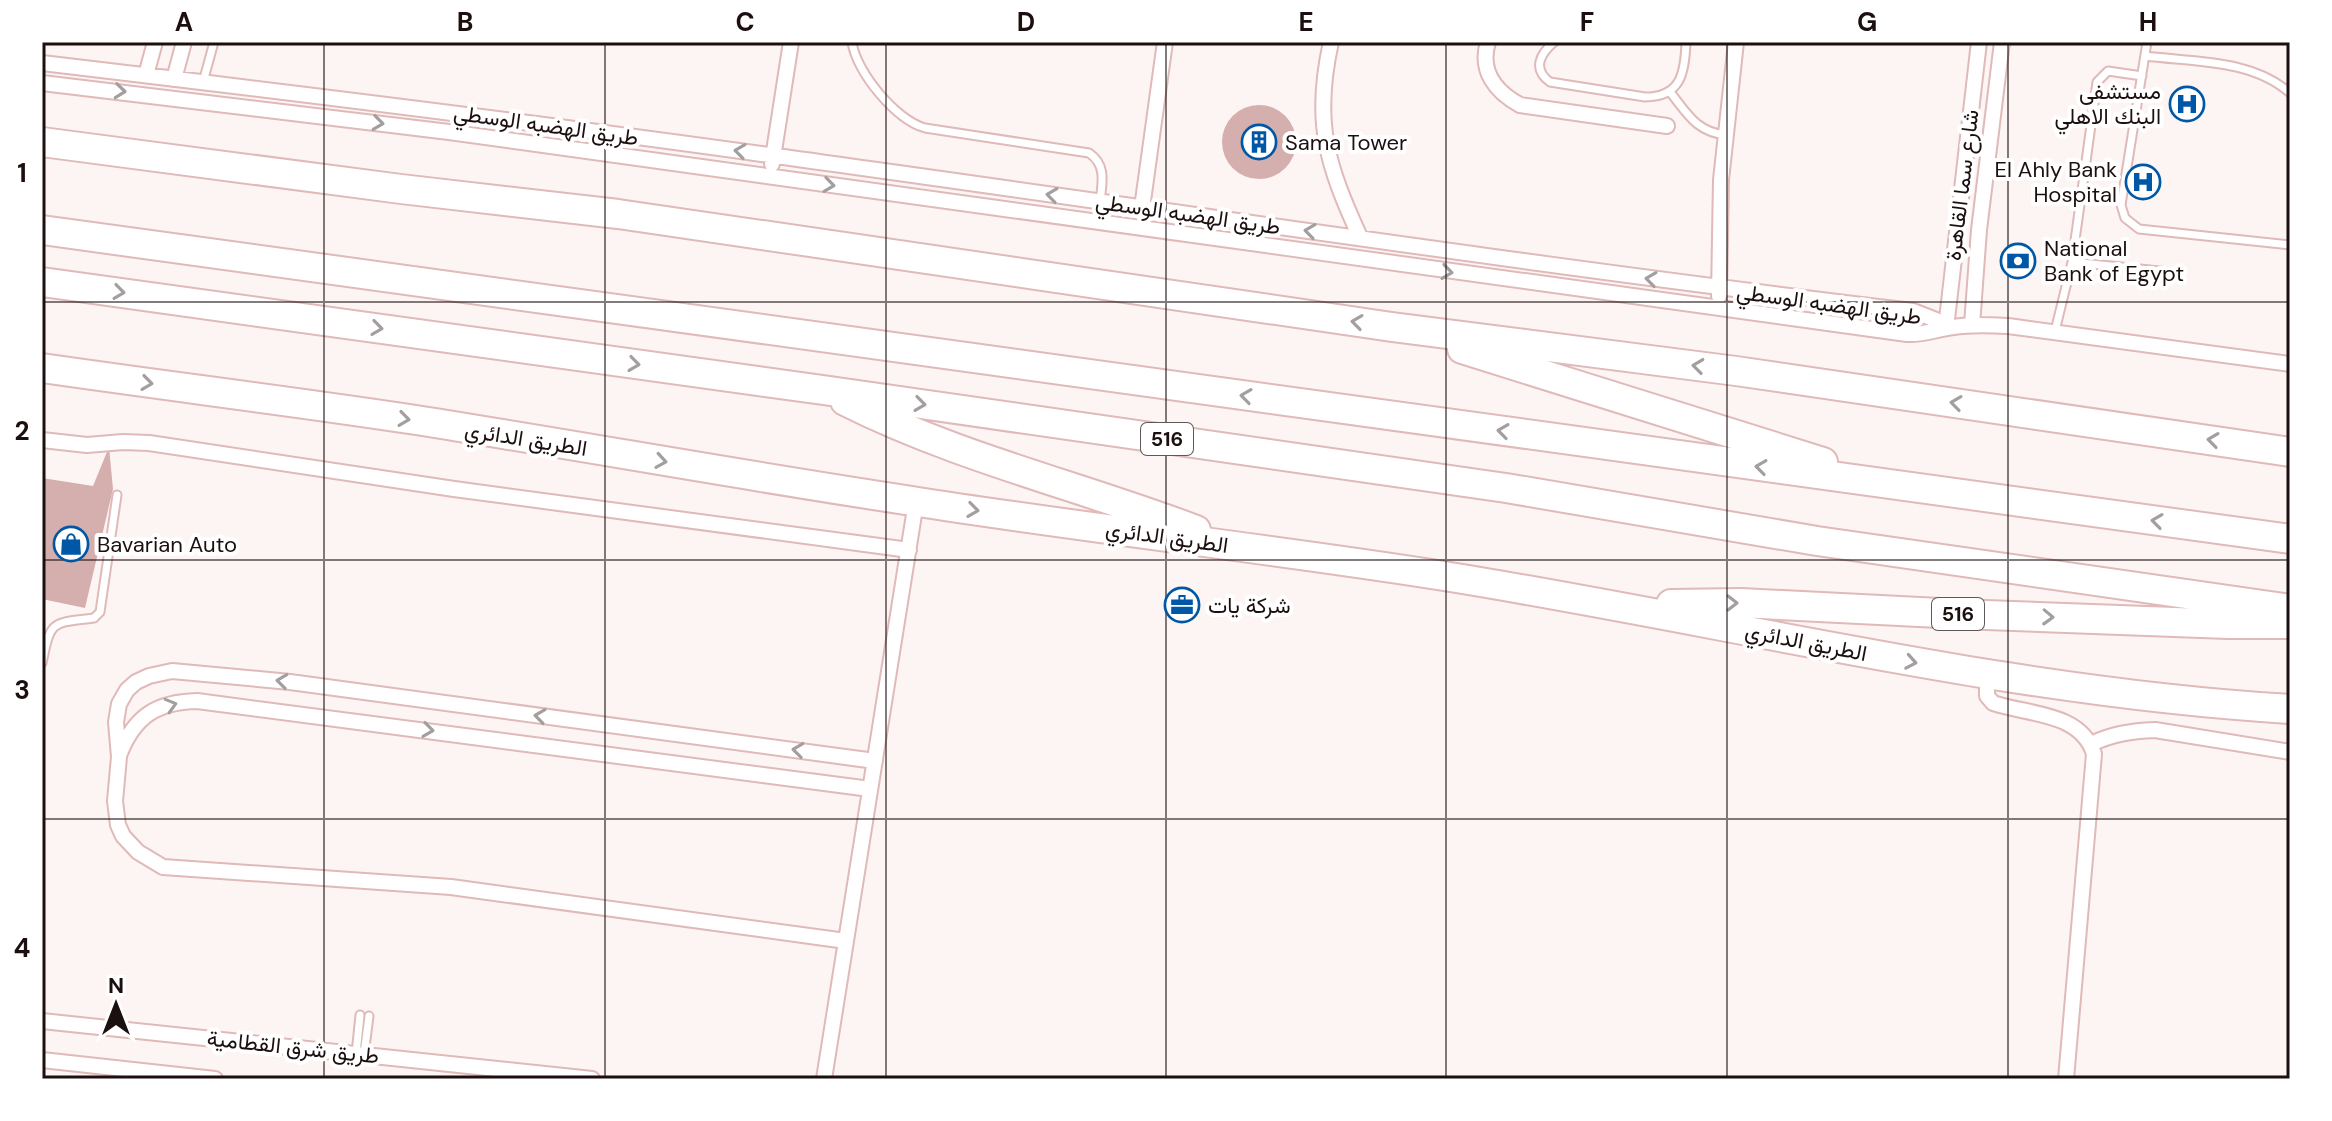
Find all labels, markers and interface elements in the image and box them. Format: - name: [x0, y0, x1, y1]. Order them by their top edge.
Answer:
- text: A: [175, 5, 193, 39]
- text: B: [457, 5, 473, 39]
- text: C: [735, 5, 755, 39]
- text: D: [1017, 5, 1035, 39]
- text: E: [1298, 5, 1314, 39]
- text: F: [1580, 5, 1594, 39]
- text: G: [1857, 5, 1877, 39]
- text: H: [2139, 5, 2157, 39]
- place label: مستشفى البنك الاهلي: [2054, 77, 2161, 135]
- one-way arrow: [113, 83, 126, 100]
- hospital icon: مستشفى البنك الاهلي: [2168, 85, 2206, 123]
- street label: طريق الهضبه الوسطي: [451, 98, 640, 156]
- street label: شارع سما القاهرة: [1938, 108, 1986, 262]
- one-way arrow: [371, 115, 384, 132]
- building icon: Sama Tower: [1240, 123, 1278, 161]
- place label: Sama Tower: [1285, 128, 1407, 157]
- one-way arrow: [733, 143, 746, 160]
- place label: El Ahly Bank Hospital: [1995, 155, 2117, 209]
- text: 1: [17, 156, 27, 190]
- hospital icon: El Ahly Bank Hospital: [2124, 163, 2162, 201]
- one-way arrow: [823, 176, 836, 193]
- one-way arrow: [1046, 187, 1059, 204]
- street label: طريق الهضبه الوسطي: [1093, 187, 1282, 245]
- one-way arrow: [1303, 223, 1317, 240]
- place label: National Bank of Egypt: [2044, 234, 2184, 288]
- bank icon: National Bank of Egypt: [1999, 242, 2037, 280]
- one-way arrow: [1440, 263, 1454, 280]
- one-way arrow: [1644, 271, 1657, 288]
- street label: طريق الهضبه الوسطي: [1734, 277, 1923, 335]
- one-way arrow: [113, 284, 126, 301]
- one-way arrow: [1350, 314, 1364, 331]
- one-way arrow: [370, 319, 384, 336]
- one-way arrow: [627, 355, 641, 372]
- one-way arrow: [1691, 358, 1705, 375]
- one-way arrow: [140, 374, 154, 391]
- one-way arrow: [1239, 388, 1253, 405]
- one-way arrow: [913, 395, 926, 412]
- one-way arrow: [1949, 395, 1962, 412]
- one-way arrow: [398, 410, 411, 427]
- text: 2: [14, 414, 30, 448]
- street label: الطريق الدائري: [462, 415, 589, 467]
- road number: 516: [1141, 423, 1193, 455]
- one-way arrow: [1496, 423, 1510, 440]
- one-way arrow: [2206, 432, 2220, 449]
- one-way arrow: [654, 451, 668, 468]
- one-way arrow: [1754, 459, 1768, 476]
- one-way arrow: [966, 501, 980, 518]
- one-way arrow: [2150, 513, 2164, 530]
- street label: الطريق الدائري: [1103, 514, 1230, 564]
- shop icon: Bavarian Auto: [52, 525, 90, 563]
- place label: Bavarian Auto: [97, 530, 237, 559]
- office icon: شركة يات: [1163, 586, 1201, 624]
- place label: شركة يات: [1208, 591, 1291, 620]
- one-way arrow: [1726, 594, 1739, 612]
- road number: 516: [1932, 598, 1984, 630]
- one-way arrow: [2042, 608, 2055, 625]
- street label: الطريق الدائري: [1742, 616, 1869, 672]
- one-way arrow: [1905, 653, 1918, 670]
- text: 3: [14, 673, 30, 707]
- one-way arrow: [275, 673, 288, 690]
- one-way arrow: [164, 698, 177, 714]
- one-way arrow: [533, 708, 547, 725]
- one-way arrow: [422, 721, 435, 738]
- one-way arrow: [791, 742, 804, 759]
- text: 4: [14, 931, 30, 965]
- north arrow: [76, 965, 156, 1045]
- text: N: [108, 971, 124, 1000]
- street label: طريق شرق القطامية: [206, 1024, 380, 1070]

